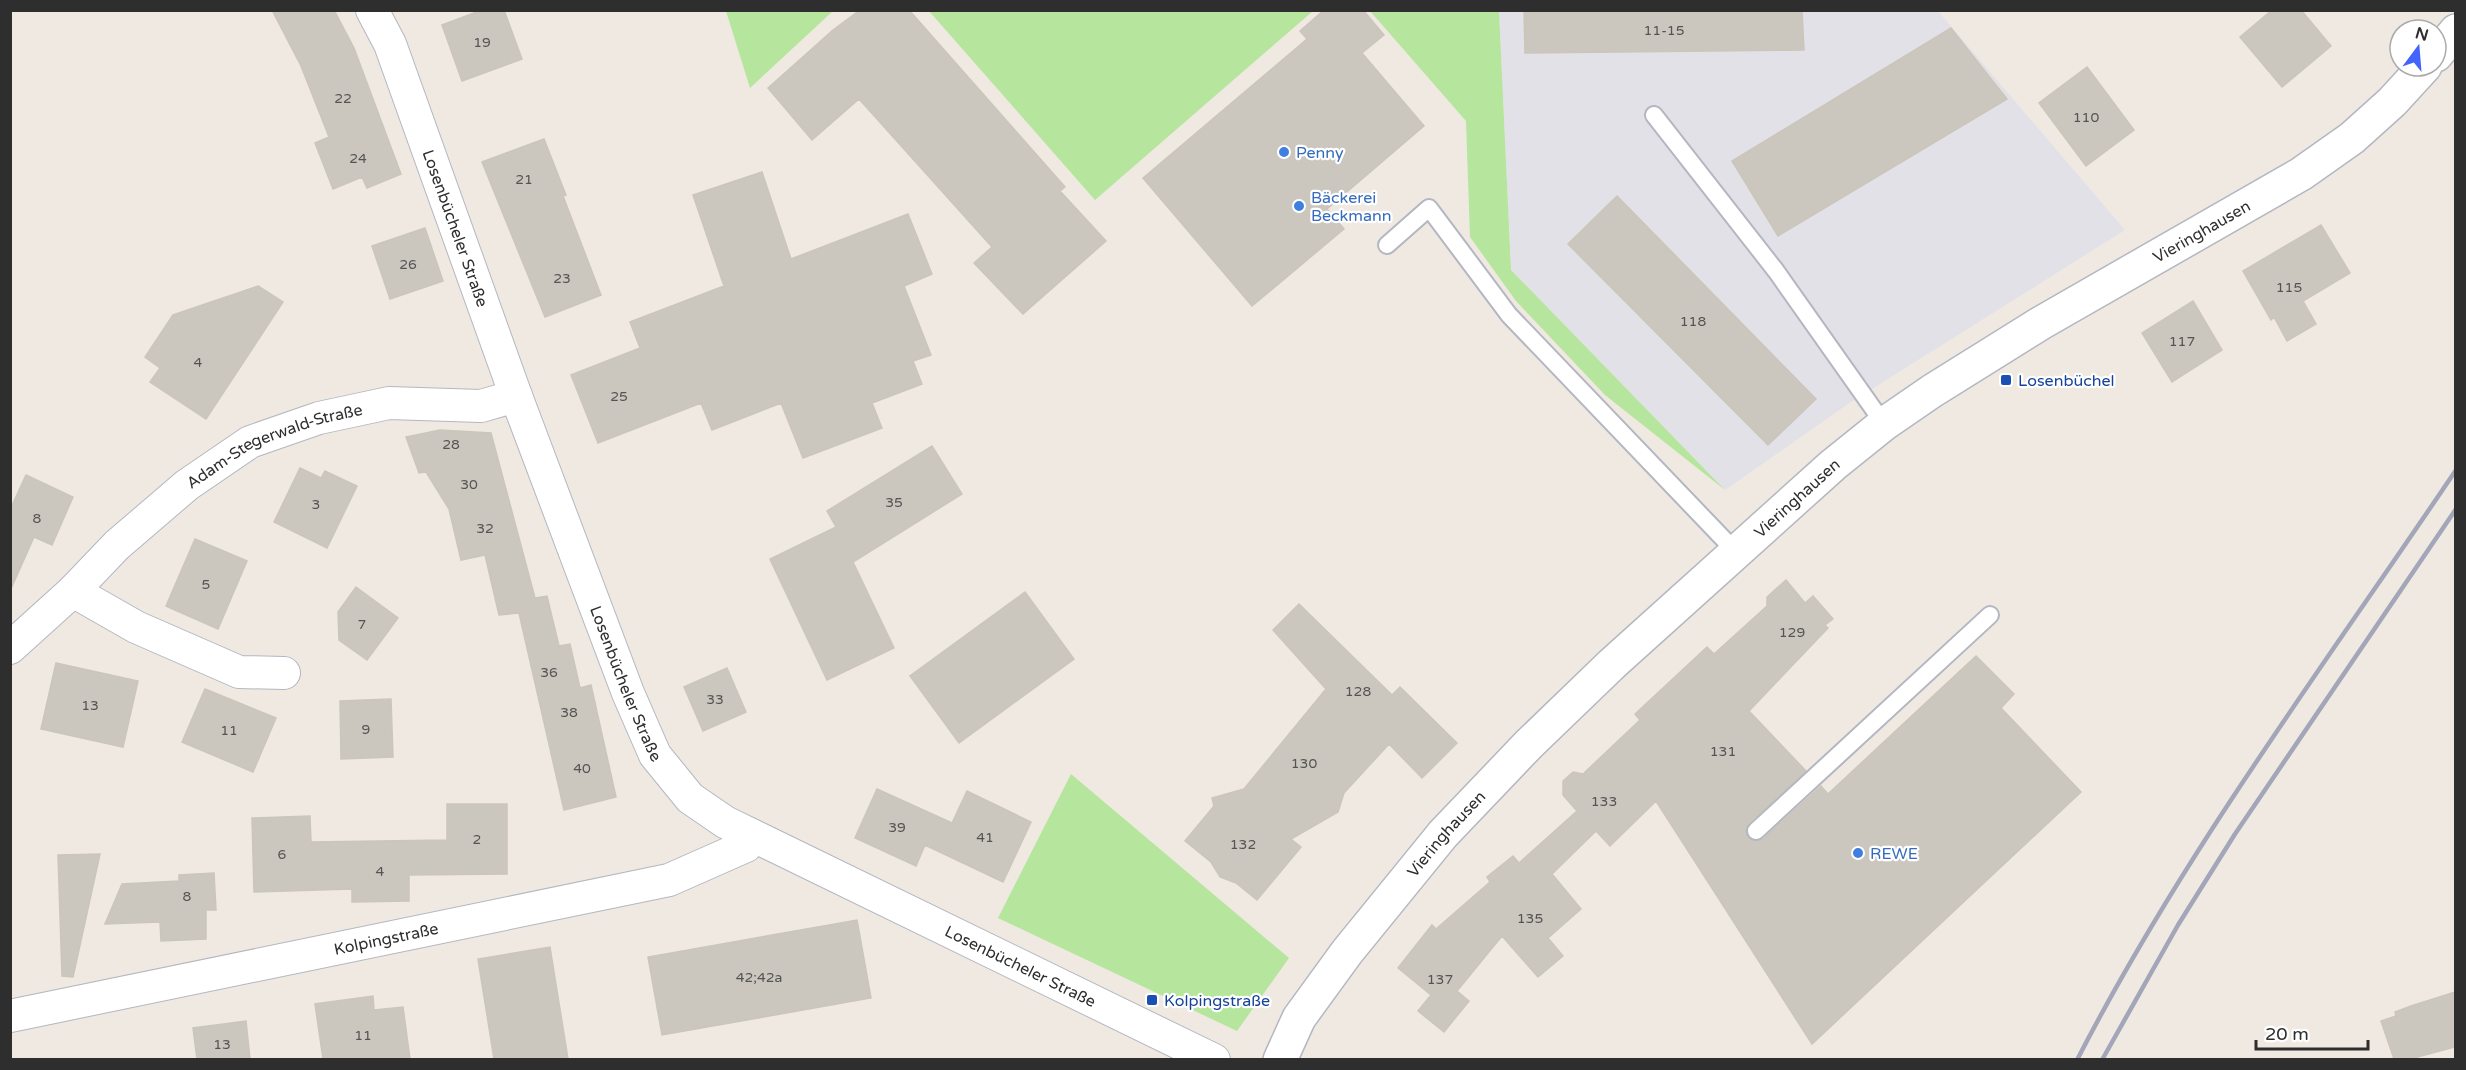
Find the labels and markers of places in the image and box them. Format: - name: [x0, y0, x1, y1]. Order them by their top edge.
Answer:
- place label: Penny: [1296, 143, 1344, 163]
- marker: Penny: [1277, 145, 1291, 159]
- place label: Bäckerei Beckmann: [1311, 188, 1391, 226]
- marker: Bäckerei Beckmann: [1292, 199, 1306, 213]
- place label: Losenbüchel: [2018, 371, 2115, 391]
- marker: Losenbüchel: [1999, 373, 2013, 387]
- place label: REWE: [1870, 844, 1918, 864]
- marker: REWE: [1851, 846, 1865, 860]
- place label: Kolpingstraße: [1164, 991, 1270, 1011]
- marker: Kolpingstraße: [1145, 993, 1159, 1007]

